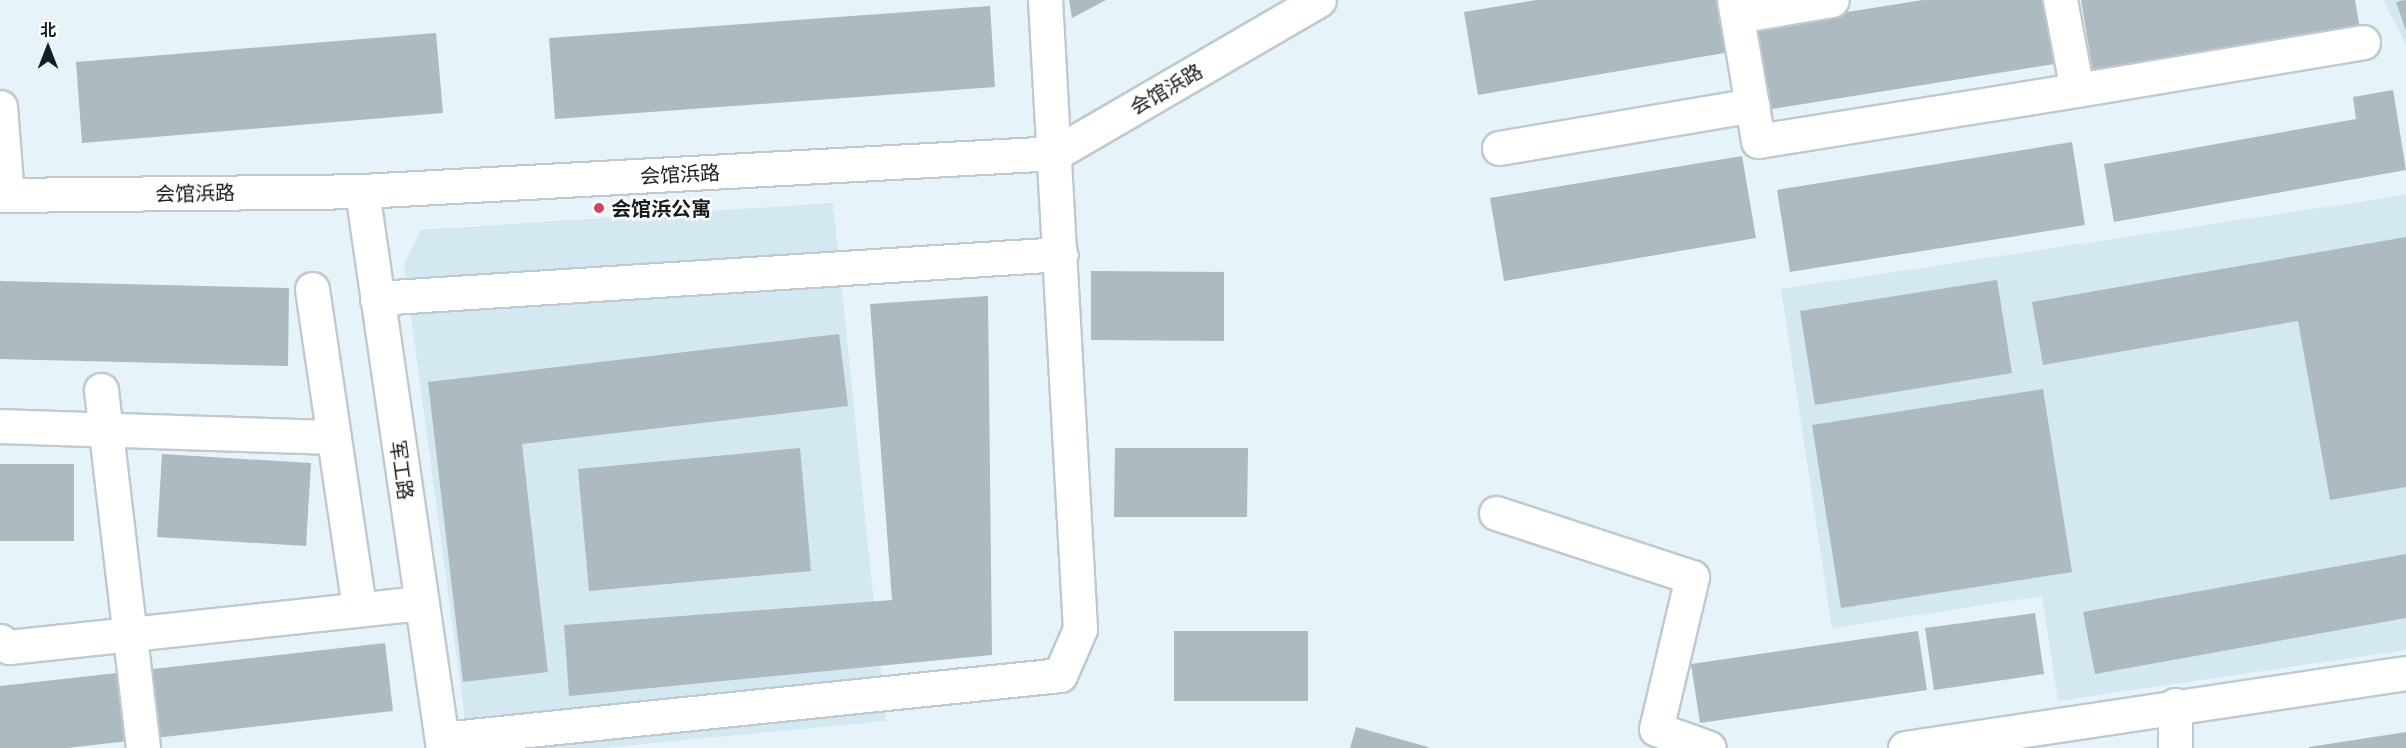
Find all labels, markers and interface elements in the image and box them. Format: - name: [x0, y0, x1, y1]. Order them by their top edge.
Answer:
- north arrow: [18, 18, 78, 78]
- text: 北: [40, 20, 56, 39]
- street label: 会馆浜路: [1125, 59, 1207, 119]
- street label: 会馆浜路: [639, 160, 721, 188]
- street label: 会馆浜路: [155, 180, 235, 206]
- place label: 会馆浜公寓: [611, 196, 711, 220]
- marker: 会馆浜公寓: [592, 201, 606, 215]
- street label: 军工路: [386, 439, 418, 501]

